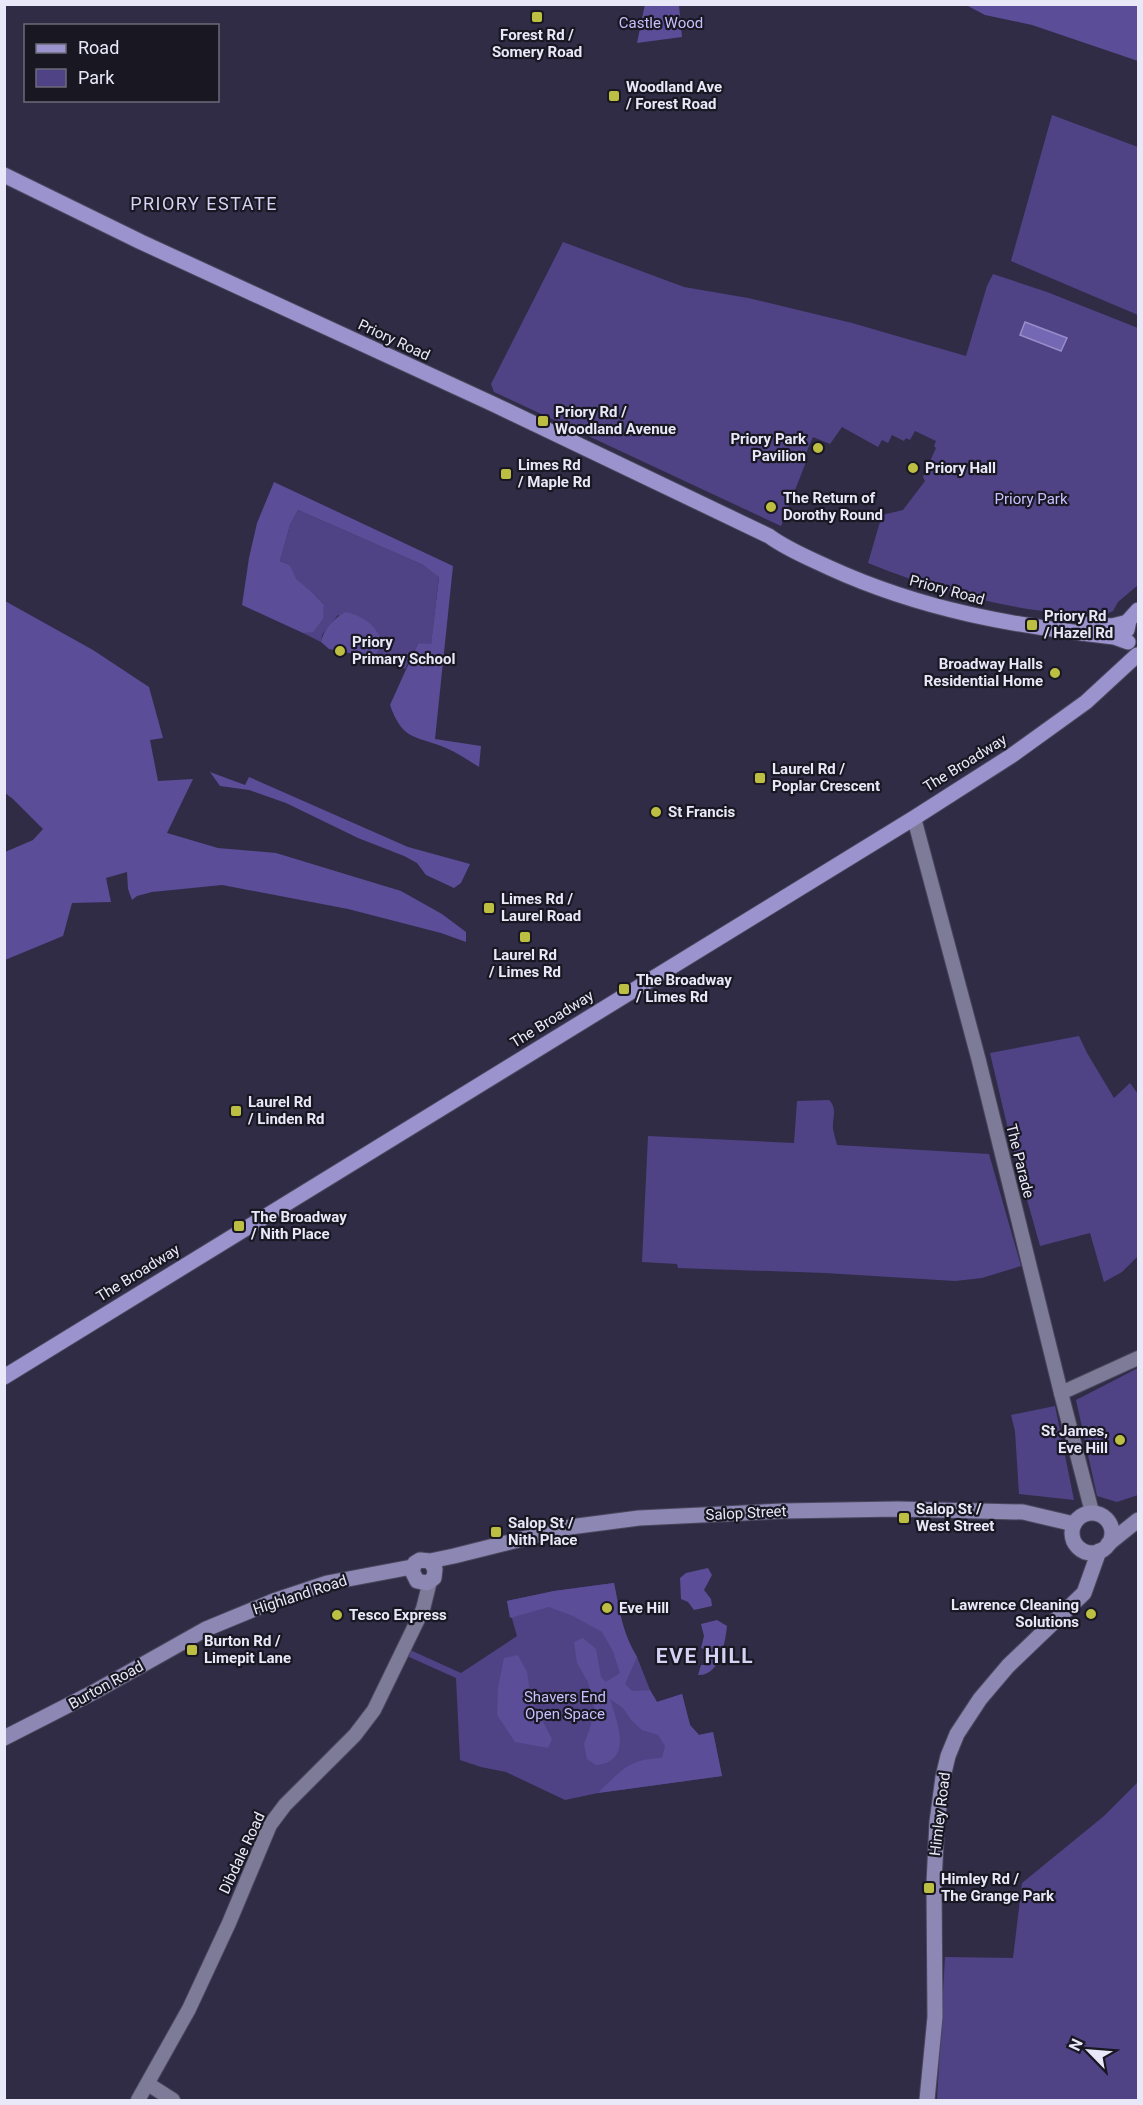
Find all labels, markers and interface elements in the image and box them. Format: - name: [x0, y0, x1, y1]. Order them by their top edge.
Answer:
- marker: Forest Rd / Somery Road: [530, 10, 544, 24]
- park label: Castle Wood: [619, 14, 703, 32]
- legend: [24, 24, 219, 102]
- place label: Forest Rd / Somery Road: [492, 26, 582, 61]
- text: Road: [78, 37, 119, 58]
- text: Park: [78, 67, 115, 88]
- place label: Woodland Ave / Forest Road: [625, 78, 722, 113]
- marker: Woodland Ave / Forest Road: [607, 89, 621, 103]
- district label: PRIORY ESTATE: [130, 193, 278, 214]
- street label: Priory Road: [355, 316, 433, 364]
- place label: Priory Rd / Woodland Avenue: [555, 403, 676, 438]
- marker: Priory Rd / Woodland Avenue: [536, 414, 550, 428]
- place label: Priory Park Pavilion: [730, 430, 807, 465]
- marker: Priory Park Pavilion: [811, 441, 825, 455]
- place label: Limes Rd / Maple Rd: [517, 456, 591, 491]
- place label: Priory Hall: [925, 459, 996, 477]
- marker: Priory Hall: [906, 461, 920, 475]
- marker: Limes Rd / Maple Rd: [499, 467, 513, 481]
- place label: The Return of Dorothy Round: [783, 489, 883, 524]
- park label: Priory Park: [994, 490, 1068, 508]
- marker: The Return of Dorothy Round: [764, 500, 778, 514]
- street label: Priory Road: [907, 571, 987, 609]
- place label: Priory Rd / Hazel Rd: [1043, 607, 1113, 642]
- marker: Priory Rd / Hazel Rd: [1025, 618, 1039, 632]
- place label: Priory Primary School: [352, 633, 455, 668]
- marker: Priory Primary School: [333, 644, 347, 658]
- place label: Broadway Halls Residential Home: [924, 655, 1043, 690]
- marker: Broadway Halls Residential Home: [1048, 666, 1062, 680]
- street label: The Broadway: [920, 730, 1010, 796]
- place label: Laurel Rd / Poplar Crescent: [772, 760, 880, 795]
- marker: Laurel Rd / Poplar Crescent: [753, 771, 767, 785]
- place label: St Francis: [668, 803, 736, 821]
- marker: St Francis: [649, 805, 663, 819]
- place label: Limes Rd / Laurel Road: [501, 890, 581, 925]
- marker: Limes Rd / Laurel Road: [482, 901, 496, 915]
- marker: Laurel Rd / Limes Rd: [518, 930, 532, 944]
- place label: Laurel Rd / Limes Rd: [488, 946, 561, 981]
- place label: The Broadway / Limes Rd: [635, 971, 732, 1006]
- marker: The Broadway / Limes Rd: [617, 982, 631, 996]
- street label: The Broadway: [507, 986, 597, 1052]
- place label: Laurel Rd / Linden Rd: [247, 1093, 325, 1128]
- marker: Laurel Rd / Linden Rd: [229, 1104, 243, 1118]
- street label: The Parade: [1002, 1122, 1038, 1200]
- place label: The Broadway / Nith Place: [250, 1208, 347, 1243]
- marker: The Broadway / Nith Place: [232, 1219, 246, 1233]
- street label: The Broadway: [93, 1240, 183, 1306]
- place label: St James, Eve Hill: [1041, 1422, 1108, 1457]
- marker: St James, Eve Hill: [1113, 1433, 1127, 1447]
- place label: Salop St / West Street: [916, 1500, 994, 1535]
- street label: Salop Street: [705, 1502, 787, 1524]
- marker: Salop St / West Street: [897, 1511, 911, 1525]
- place label: Salop St / Nith Place: [508, 1514, 577, 1549]
- marker: Salop St / Nith Place: [489, 1525, 503, 1539]
- street label: Highland Road: [251, 1571, 349, 1619]
- place label: Lawrence Cleaning Solutions: [951, 1596, 1079, 1631]
- place label: Eve Hill: [619, 1599, 669, 1617]
- marker: Eve Hill: [600, 1601, 614, 1615]
- place label: Tesco Express: [349, 1606, 447, 1624]
- marker: Lawrence Cleaning Solutions: [1084, 1607, 1098, 1621]
- marker: Tesco Express: [330, 1608, 344, 1622]
- place label: Burton Rd / Limepit Lane: [204, 1632, 291, 1667]
- marker: Burton Rd / Limepit Lane: [185, 1643, 199, 1657]
- district label: EVE HILL: [656, 1644, 754, 1668]
- street label: Burton Road: [65, 1657, 147, 1713]
- park label: Shavers End Open Space: [524, 1688, 606, 1723]
- street label: Himley Road: [926, 1771, 954, 1857]
- street label: Dibdale Road: [215, 1809, 269, 1897]
- place label: Himley Rd / The Grange Park: [941, 1870, 1055, 1905]
- marker: Himley Rd / The Grange Park: [922, 1881, 936, 1895]
- north arrow: [1059, 2021, 1119, 2081]
- text: N: [1065, 2036, 1087, 2054]

